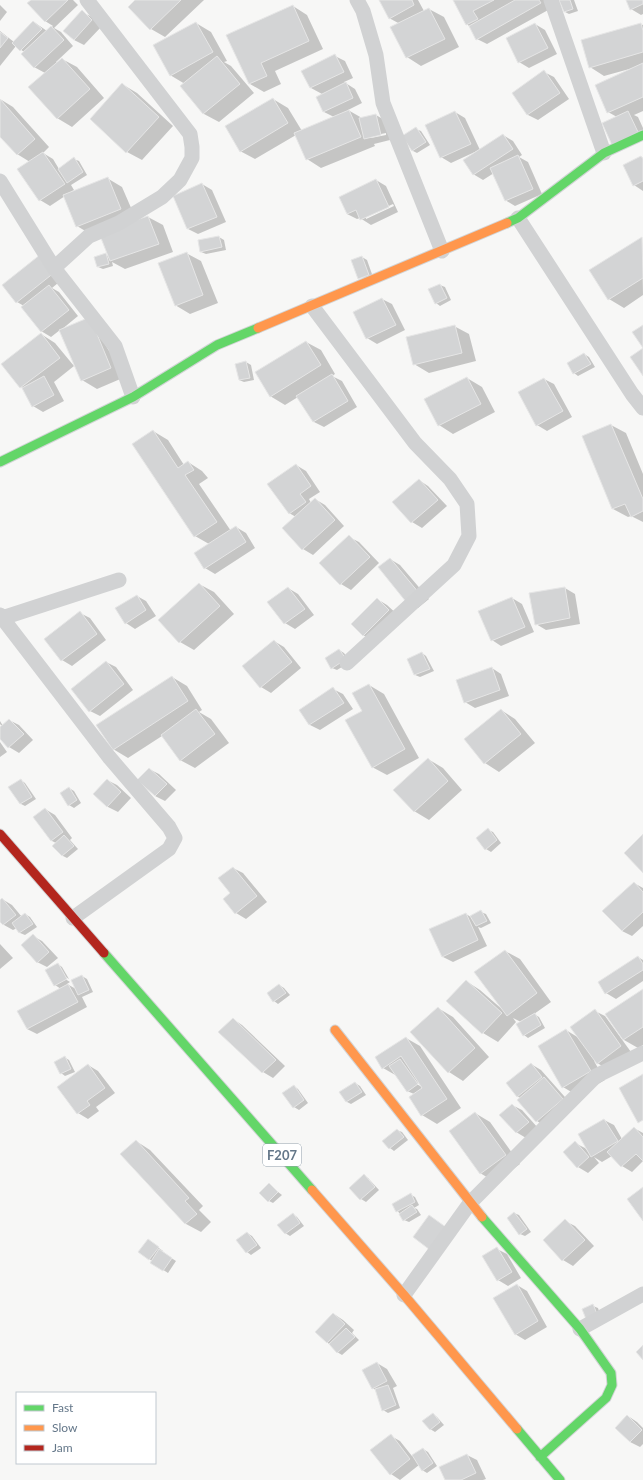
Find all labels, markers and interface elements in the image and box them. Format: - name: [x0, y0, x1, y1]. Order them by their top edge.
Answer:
- road number: F207: [263, 1144, 301, 1166]
- legend: [16, 1392, 156, 1464]
- text: Fast: [52, 1400, 74, 1415]
- text: Slow: [52, 1420, 78, 1435]
- text: Jam: [52, 1440, 73, 1455]

